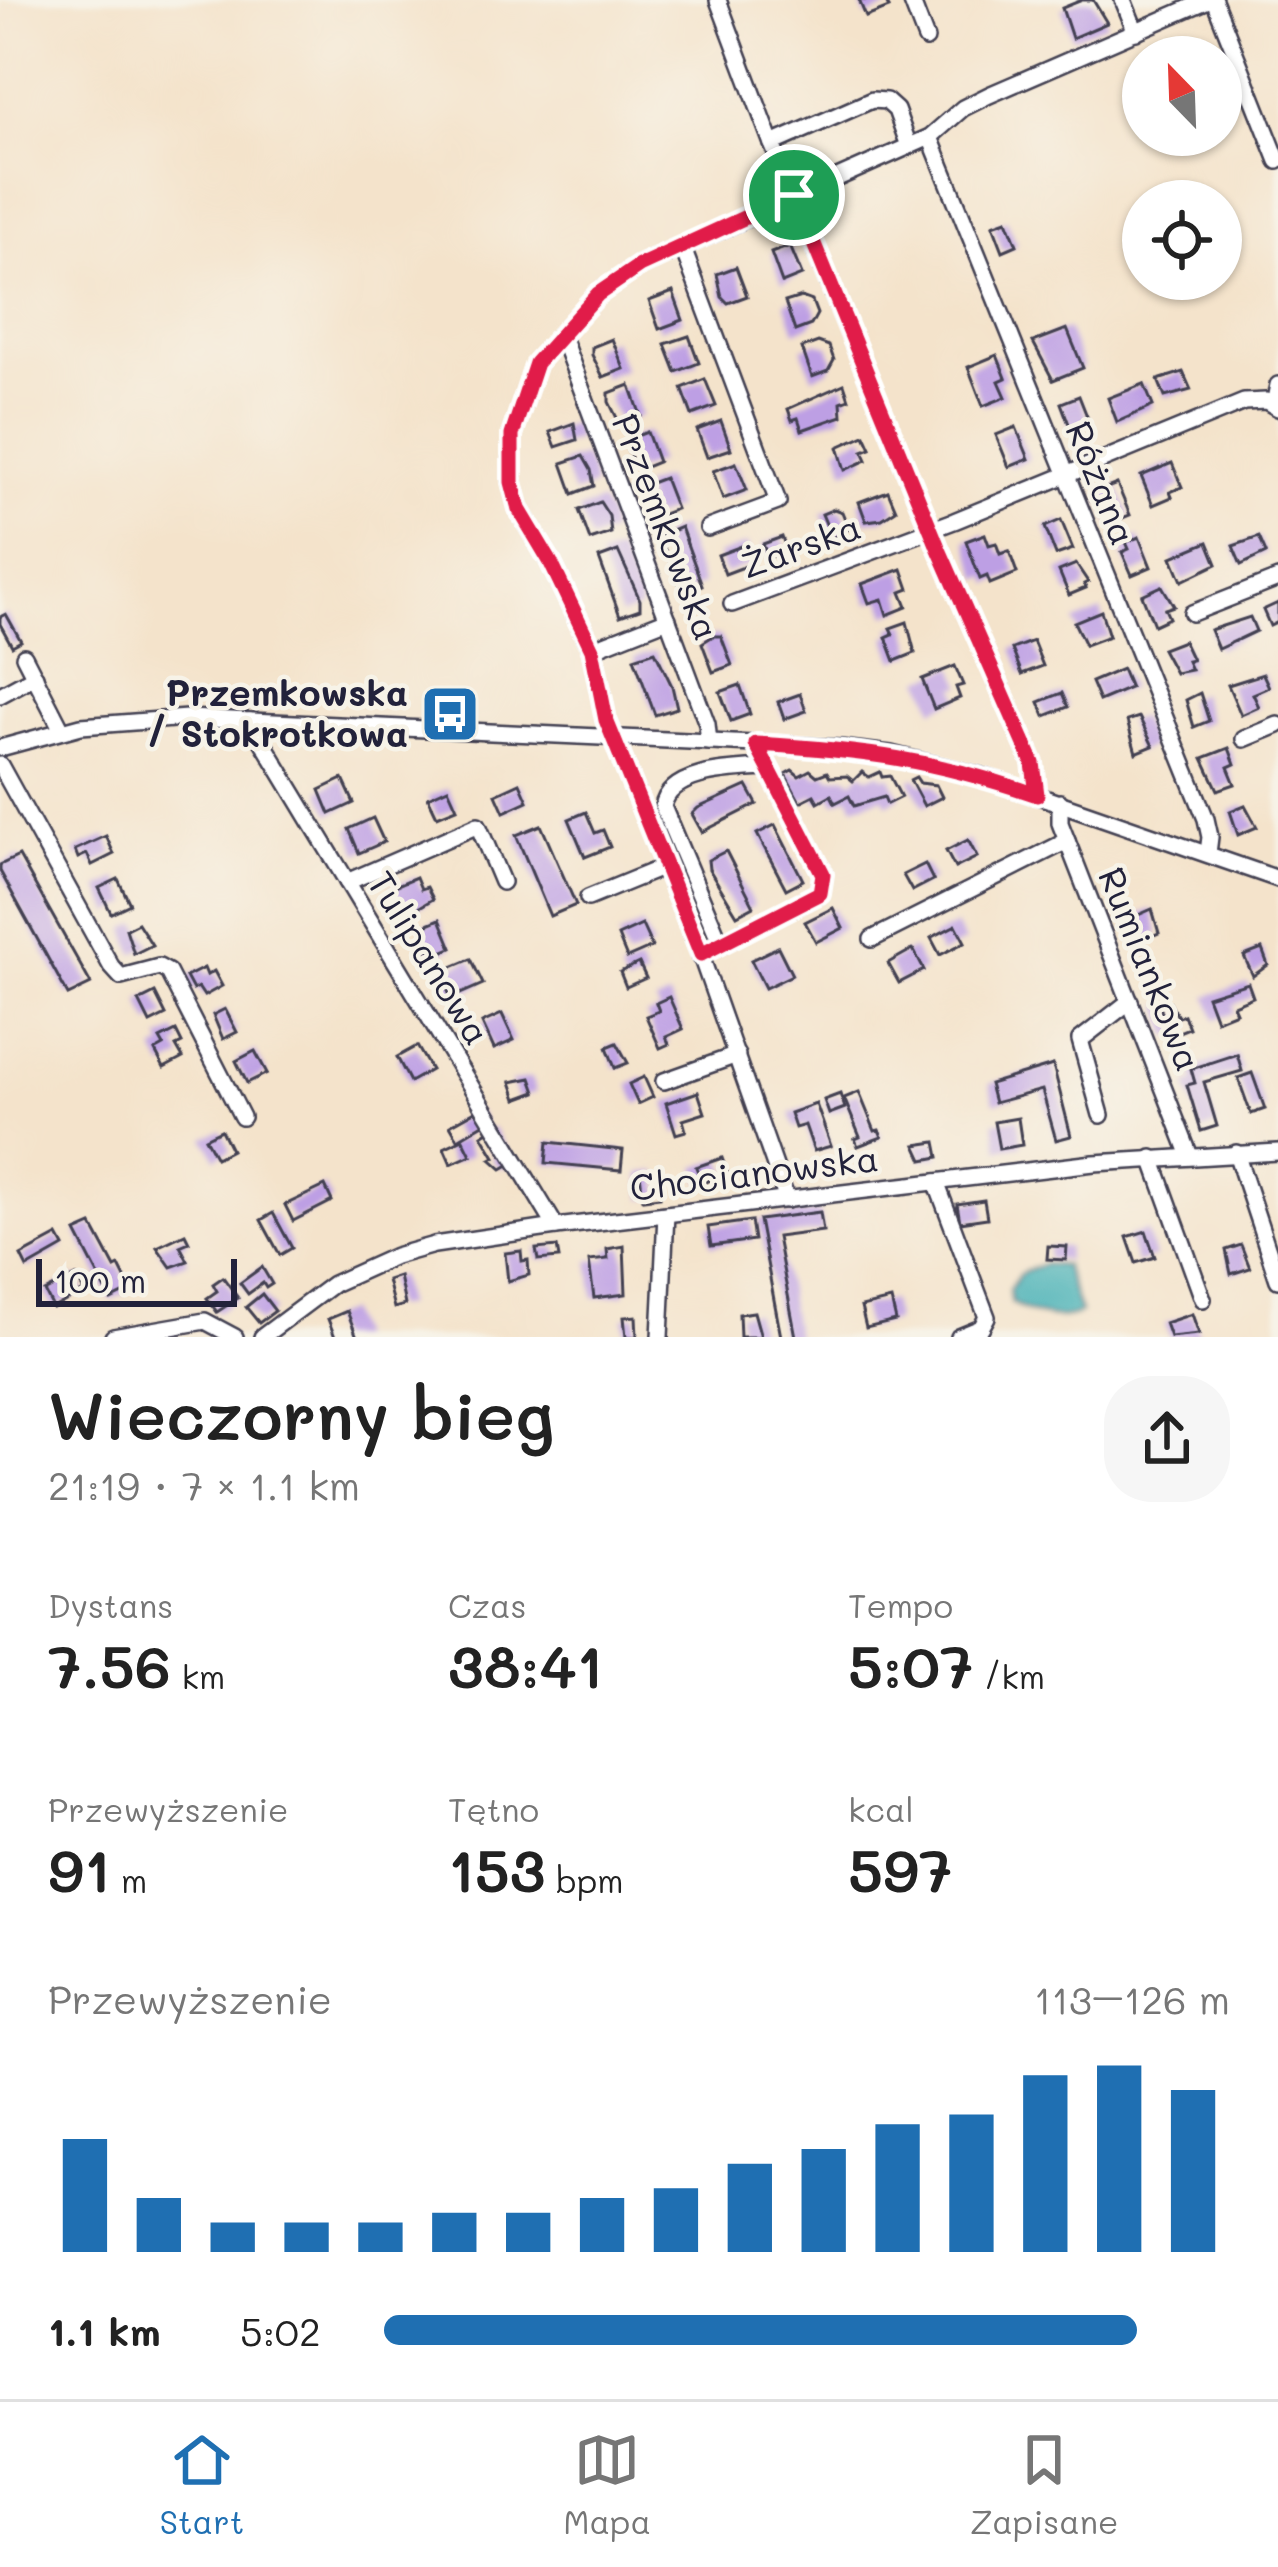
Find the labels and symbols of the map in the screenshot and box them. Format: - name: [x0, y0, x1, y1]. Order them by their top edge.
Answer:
- north arrow: [1122, 36, 1242, 156]
- pin: [743, 144, 845, 246]
- street label: Przemkowska: [603, 407, 732, 646]
- street label: Różana: [1056, 414, 1148, 551]
- street label: Żarska: [734, 501, 867, 588]
- place label: Przemkowska / Stokrotkowa: [147, 668, 408, 756]
- bus stop icon: Przemkowska / Stokrotkowa: [419, 683, 481, 745]
- street label: Rumiankowa: [1089, 860, 1214, 1077]
- street label: Tulipanowa: [358, 862, 502, 1053]
- street label: Chocianowska: [627, 1133, 881, 1210]
- scale bar: [36, 1253, 237, 1306]

